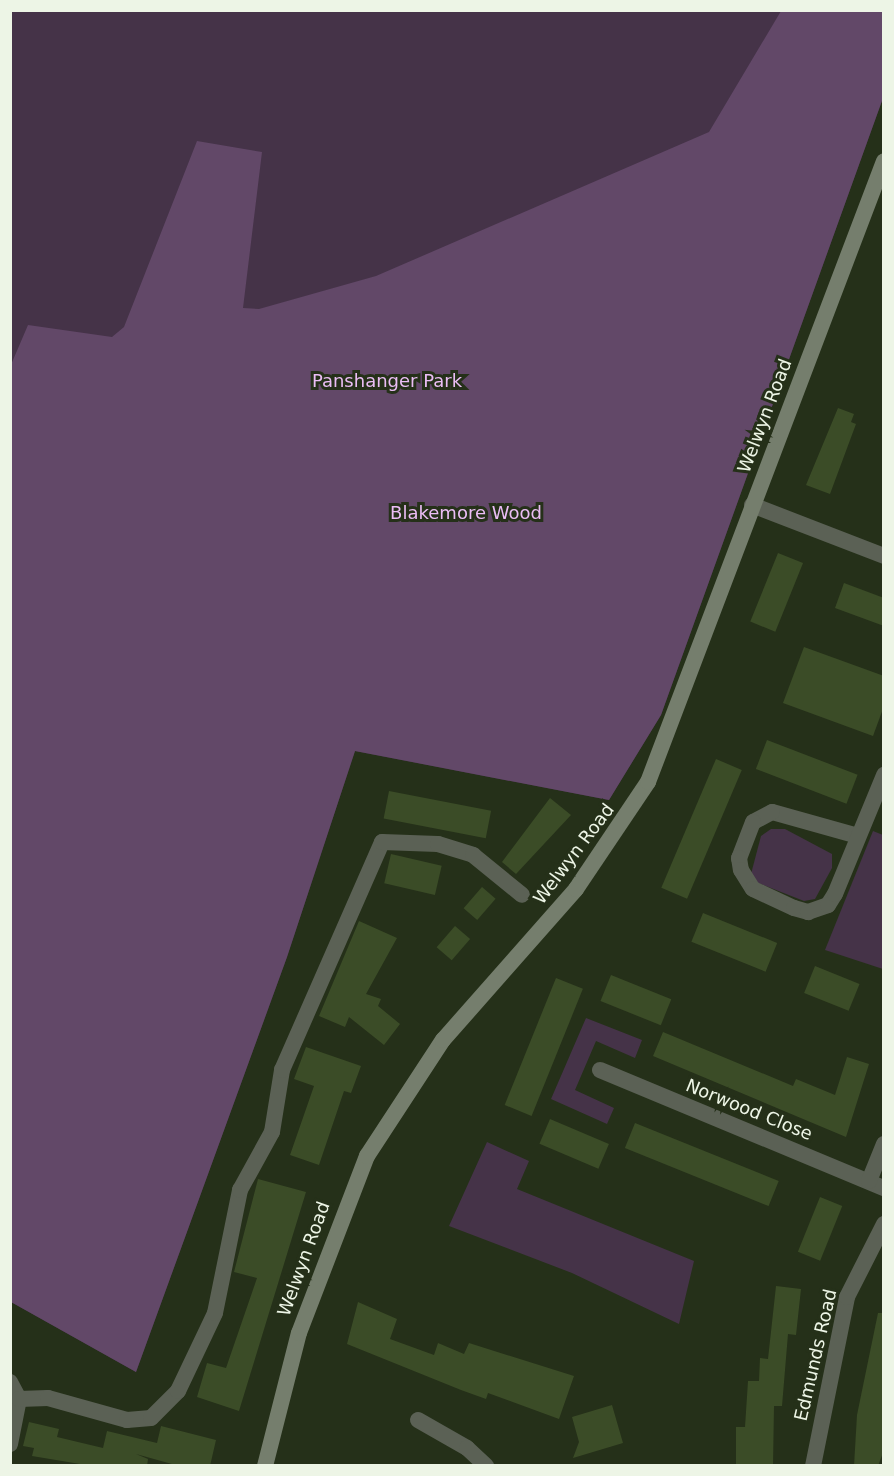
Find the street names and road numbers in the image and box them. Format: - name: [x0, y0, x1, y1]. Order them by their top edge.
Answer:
- street label: Welwyn Road: [733, 356, 797, 476]
- street label: Welwyn Road: [529, 799, 619, 909]
- street label: Norwood Close: [682, 1075, 816, 1145]
- street label: Welwyn Road: [273, 1199, 335, 1319]
- street label: Edmunds Road: [790, 1287, 842, 1423]

